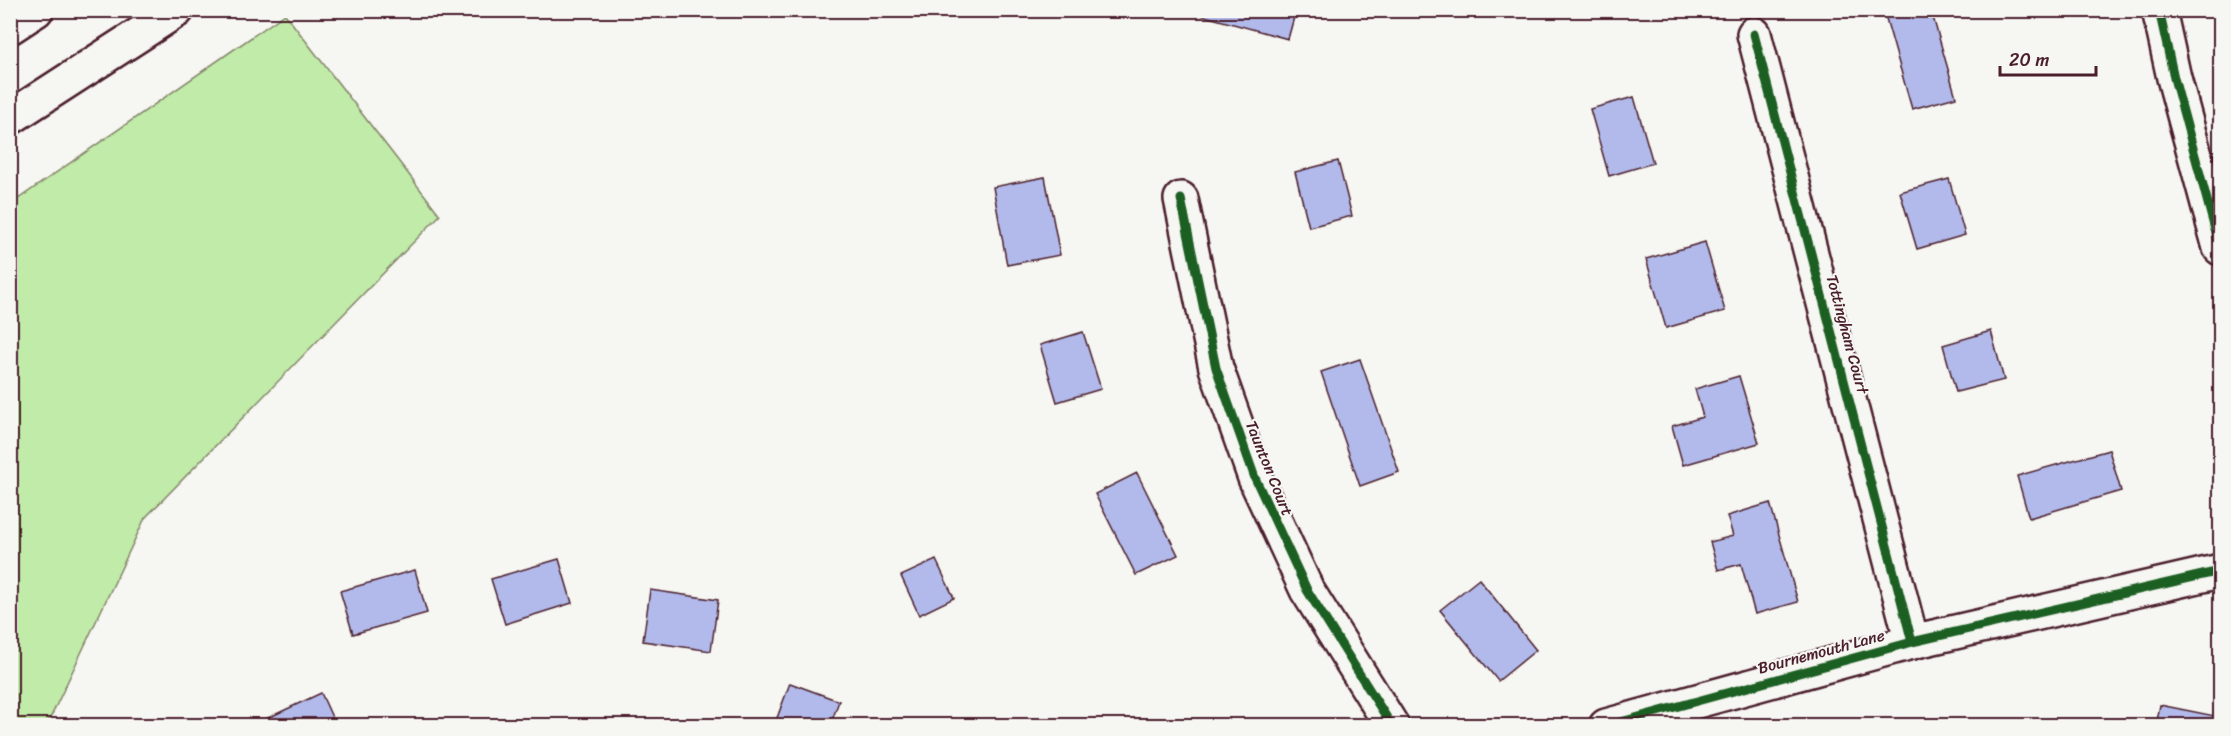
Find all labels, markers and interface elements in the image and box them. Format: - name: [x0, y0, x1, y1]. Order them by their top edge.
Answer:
- scale bar: [2000, 39, 2096, 77]
- text: 20 m: [2009, 44, 2049, 76]
- street label: Tottingham Court: [1818, 271, 1878, 398]
- street label: Taunton Court: [1237, 416, 1302, 520]
- street label: Bournemouth Lane: [1754, 621, 1888, 682]

